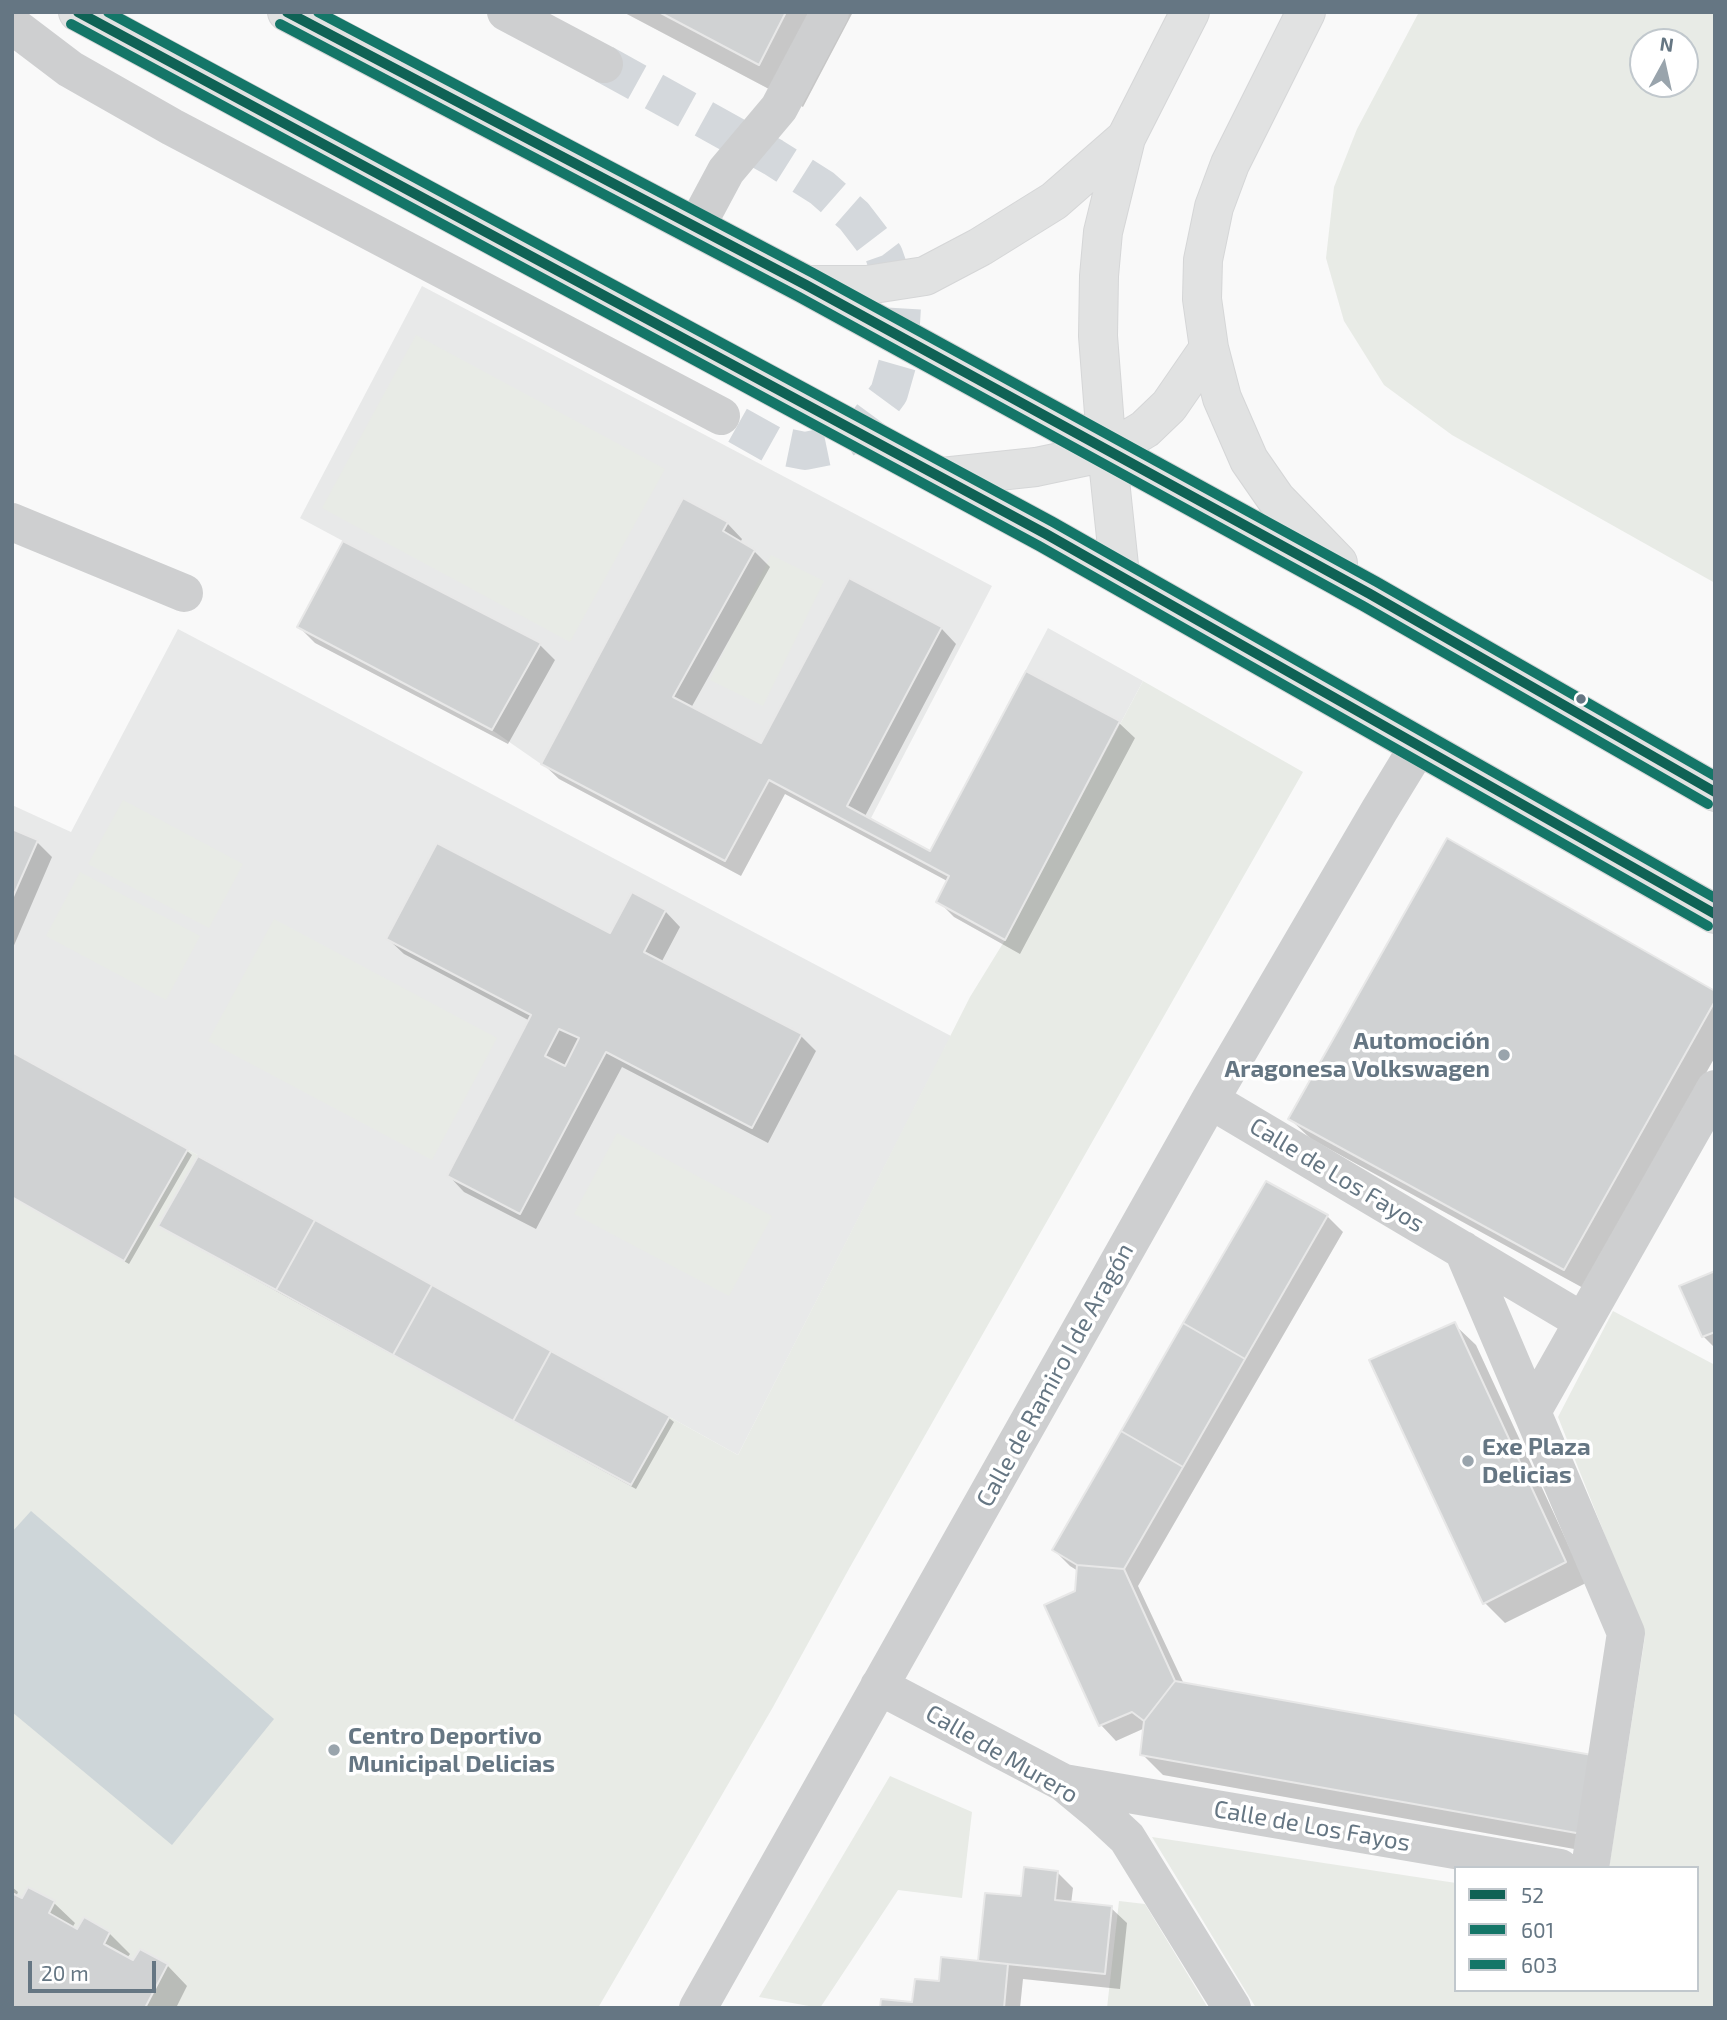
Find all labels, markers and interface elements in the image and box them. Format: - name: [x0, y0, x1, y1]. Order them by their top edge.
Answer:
- north arrow: [1629, 28, 1699, 98]
- text: N: [1658, 31, 1675, 56]
- unlabelled marker: [1574, 692, 1588, 706]
- place label: Automoción Aragonesa Volkswagen: [1225, 1027, 1490, 1083]
- marker: Automoción Aragonesa Volkswagen: [1496, 1047, 1512, 1063]
- street label: Calle de Los Fayos: [1244, 1111, 1430, 1239]
- street label: Calle de Ramiro I de Aragón: [970, 1238, 1140, 1512]
- place label: Exe Plaza Delicias: [1482, 1433, 1591, 1489]
- marker: Exe Plaza Delicias: [1460, 1453, 1476, 1469]
- street label: Calle de Murero: [921, 1699, 1083, 1809]
- place label: Centro Deportivo Municipal Delicias: [348, 1722, 555, 1778]
- marker: Centro Deportivo Municipal Delicias: [326, 1742, 342, 1758]
- street label: Calle de Los Fayos: [1212, 1795, 1412, 1857]
- legend: [1454, 1866, 1699, 1992]
- text: 52: [1521, 1882, 1544, 1907]
- text: 601: [1521, 1917, 1554, 1942]
- scale bar: [32, 1946, 159, 1990]
- text: 603: [1521, 1952, 1557, 1977]
- text: 20 m: [41, 1960, 89, 1985]

